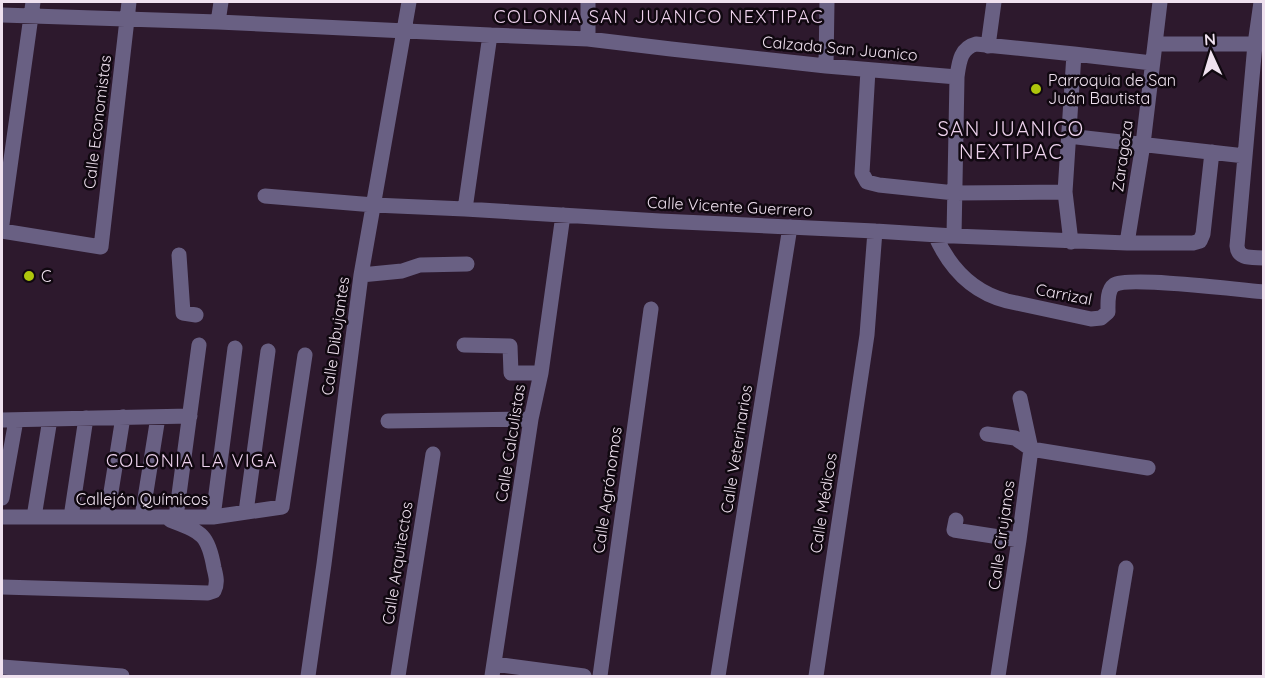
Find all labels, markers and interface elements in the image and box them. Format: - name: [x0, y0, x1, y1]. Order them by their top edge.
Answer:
- district label: COLONIA SAN JUANICO NEXTIPAC: [494, 5, 824, 28]
- north arrow: [1181, 24, 1241, 84]
- text: N: [1203, 29, 1217, 49]
- street label: Calzada San Juanico: [762, 31, 918, 65]
- street label: Calle Economistas: [79, 54, 115, 190]
- place label: Parroquia de San Juán Bautista: [1048, 70, 1176, 108]
- marker: Parroquia de San Juán Bautista: [1029, 82, 1043, 96]
- district label: SAN JUANICO NEXTIPAC: [937, 116, 1085, 164]
- street label: Zaragoza: [1107, 119, 1137, 193]
- street label: Calle Vicente Guerrero: [647, 192, 813, 220]
- place label: C: [41, 266, 51, 286]
- marker: C: [22, 269, 36, 283]
- street label: Calle Dibujantes: [317, 275, 353, 397]
- street label: Carrizal: [1034, 279, 1094, 309]
- street label: Calle Calculistas: [491, 383, 529, 503]
- street label: Calle Veterinarios: [716, 383, 756, 515]
- street label: Calle Agrónomos: [588, 425, 626, 555]
- district label: COLONIA LA VIGA: [106, 449, 278, 472]
- street label: Calle Médicos: [805, 451, 841, 555]
- street label: Calle Cirujanos: [983, 479, 1019, 591]
- street label: Callejón Químicos: [76, 489, 208, 509]
- street label: Calle Arquitectos: [377, 500, 417, 626]

